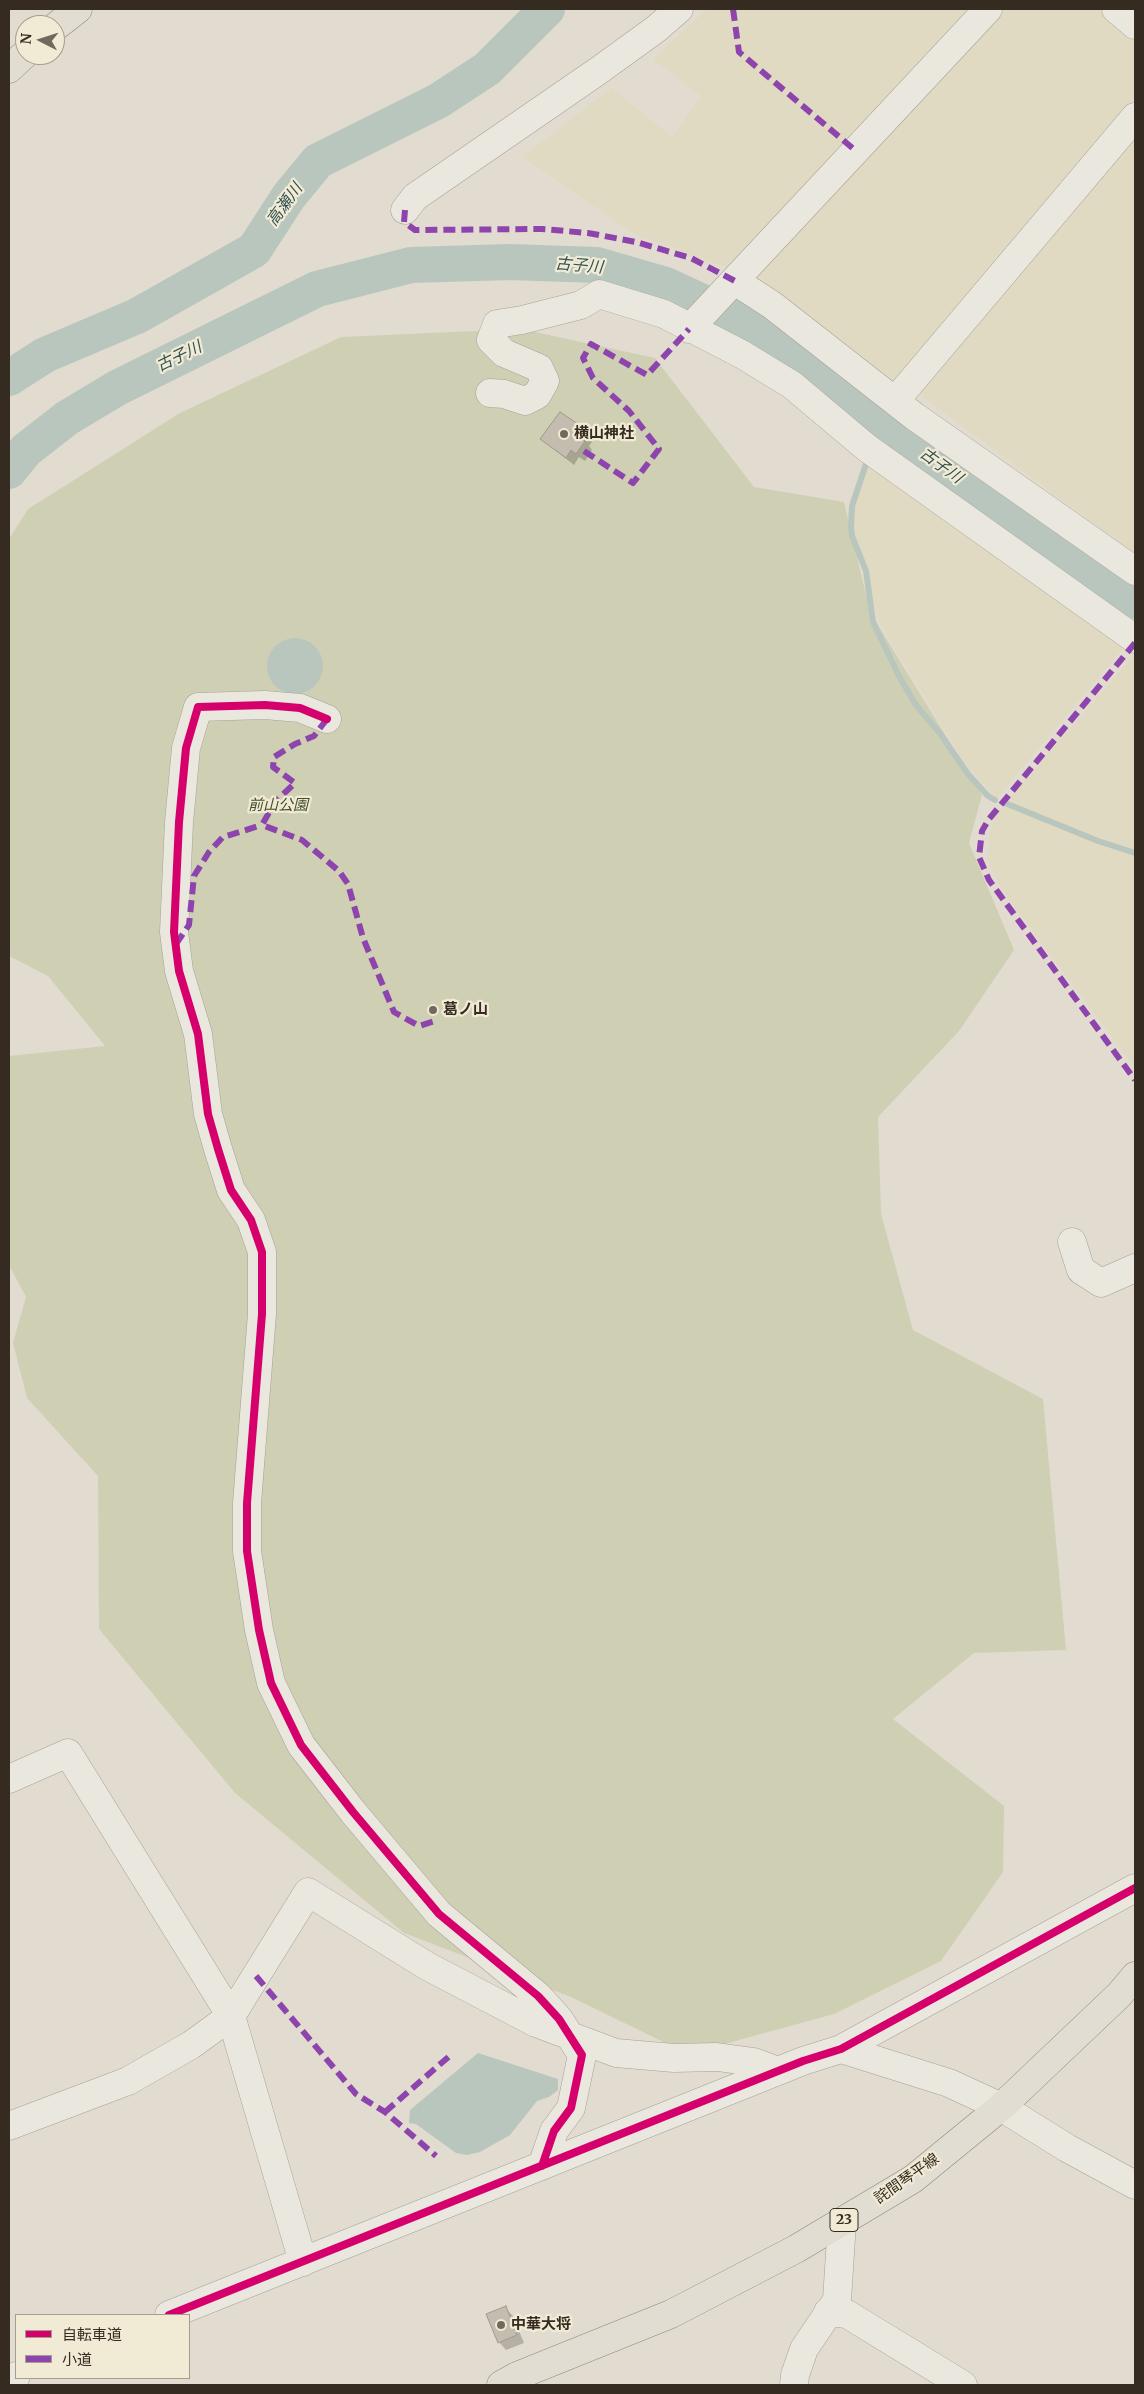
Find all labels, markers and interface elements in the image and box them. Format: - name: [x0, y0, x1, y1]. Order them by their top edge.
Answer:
- north arrow: [15, 15, 65, 65]
- text: N: [17, 32, 36, 45]
- water label: 高瀬川: [263, 180, 307, 230]
- water label: 古子川: [554, 254, 604, 278]
- water label: 古子川: [153, 338, 205, 376]
- place label: 横山神社: [574, 425, 634, 443]
- marker: 横山神社: [558, 428, 570, 440]
- water label: 古子川: [916, 444, 966, 488]
- park label: 前山公園: [248, 797, 308, 815]
- place label: 葛ノ山: [443, 1001, 488, 1019]
- marker: 葛ノ山: [427, 1004, 439, 1016]
- street label: 詫間琴平線: [871, 2150, 943, 2208]
- road number: 23: [830, 2208, 858, 2232]
- legend: [15, 2314, 190, 2379]
- place label: 中華大将: [511, 2316, 571, 2334]
- marker: 中華大将: [495, 2319, 507, 2331]
- text: 自転車道: [62, 2325, 122, 2344]
- text: 小道: [62, 2350, 92, 2369]

